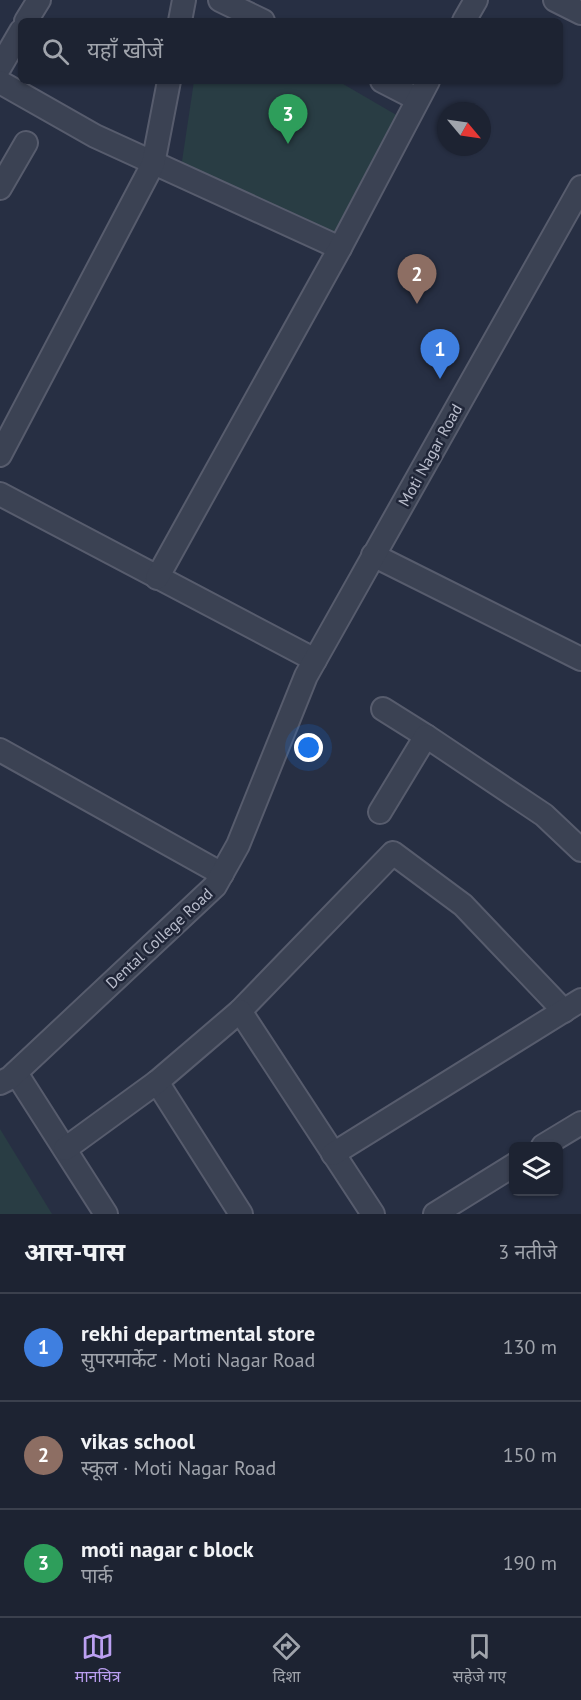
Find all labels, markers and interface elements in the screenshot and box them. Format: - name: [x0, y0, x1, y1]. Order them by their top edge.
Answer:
- search box: [18, 18, 563, 84]
- icon: search: [39, 35, 72, 68]
- text: यहाँ खोजें: [87, 36, 163, 64]
- pin: 3: [268, 94, 308, 144]
- north arrow: [437, 102, 491, 156]
- pin: 2: [398, 254, 436, 304]
- pin: 1: [420, 330, 460, 379]
- street label: Moti Nagar Road: [394, 400, 466, 510]
- your location: [294, 733, 323, 762]
- street label: Dental College Road: [101, 883, 217, 993]
- map controls: [509, 1142, 563, 1196]
- button: layers: [509, 1142, 563, 1196]
- text: आस-पास: [24, 1235, 125, 1268]
- text: 3 नतीजे: [498, 1239, 557, 1265]
- text: rekhi departmental store: [81, 1319, 315, 1347]
- text: 1: [38, 1334, 49, 1360]
- text: 130 m: [503, 1334, 557, 1360]
- text: सुपरमार्केट · Moti Nagar Road: [81, 1347, 315, 1373]
- text: vikas school: [81, 1427, 195, 1455]
- text: 2: [38, 1442, 49, 1468]
- text: 150 m: [503, 1442, 557, 1468]
- text: स्कूल · Moti Nagar Road: [81, 1455, 276, 1481]
- text: moti nagar c block: [81, 1535, 254, 1563]
- text: 3: [38, 1550, 49, 1576]
- text: 190 m: [503, 1550, 557, 1576]
- text: पार्क: [81, 1563, 113, 1589]
- tab: मानचित्र: [75, 1630, 121, 1689]
- tab: दिशा: [270, 1630, 303, 1689]
- tab: सहेजे गए: [453, 1630, 506, 1689]

